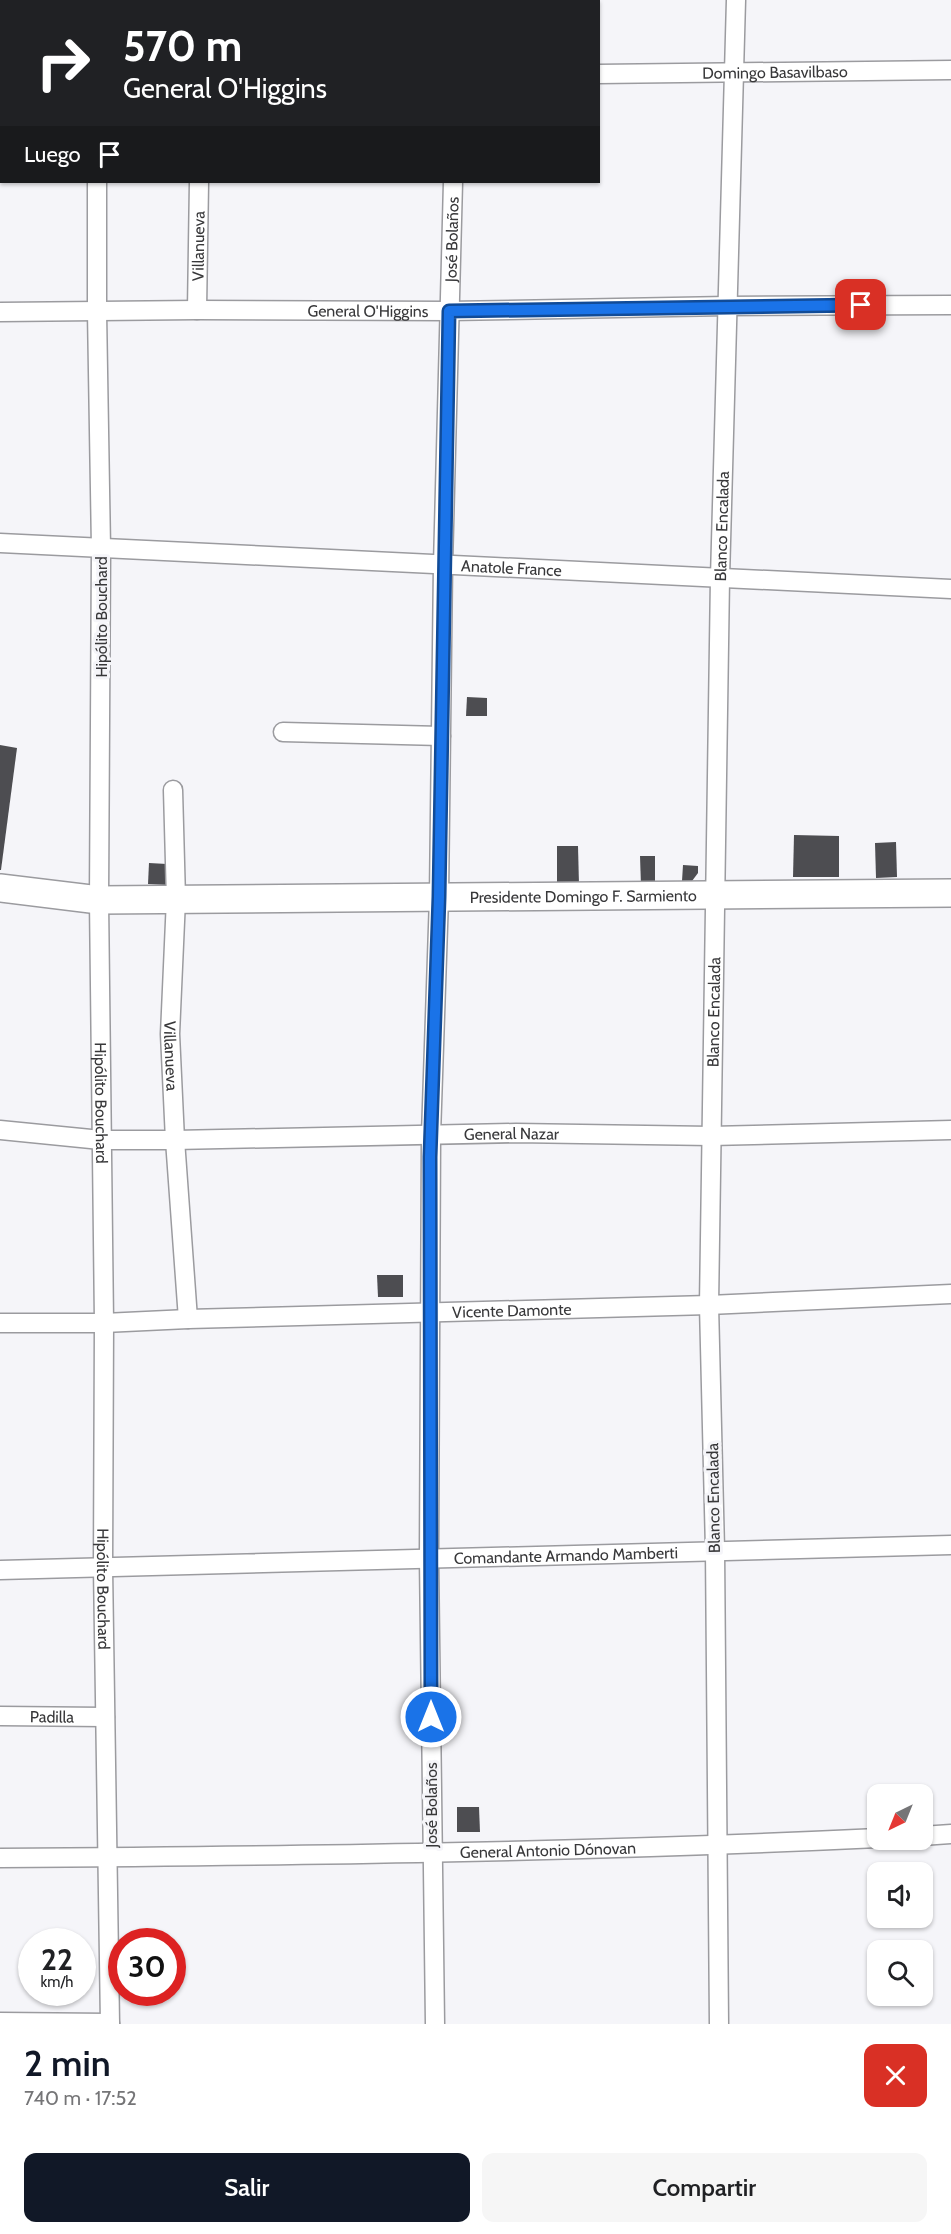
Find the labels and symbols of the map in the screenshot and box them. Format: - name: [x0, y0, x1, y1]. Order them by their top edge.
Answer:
- street label: Domingo Basavilbaso: [702, 62, 848, 83]
- street label: José Bolaños: [441, 196, 463, 283]
- street label: Villanueva: [188, 211, 209, 281]
- pin: [835, 279, 886, 330]
- street label: General O'Higgins: [307, 301, 429, 321]
- street label: Blanco Encalada: [711, 471, 733, 582]
- street label: Hipólito Bouchard: [92, 556, 111, 678]
- street label: Anatole France: [461, 556, 562, 580]
- street label: Presidente Domingo F. Sarmiento: [470, 886, 697, 907]
- street label: Blanco Encalada: [704, 957, 724, 1067]
- street label: Villanueva: [160, 1020, 182, 1092]
- street label: Hipólito Bouchard: [91, 1042, 111, 1164]
- street label: General Nazar: [464, 1124, 560, 1144]
- street label: Vicente Damonte: [452, 1300, 572, 1322]
- street label: Blanco Encalada: [703, 1442, 724, 1553]
- street label: Hipólito Bouchard: [93, 1528, 113, 1650]
- street label: Comandante Armando Mamberti: [453, 1543, 678, 1568]
- position arrow: [399, 1685, 463, 1749]
- street label: Padilla: [30, 1707, 74, 1727]
- street label: José Bolaños: [422, 1762, 441, 1849]
- north arrow: [867, 1784, 933, 1850]
- street label: General Antonio Dónovan: [460, 1838, 636, 1862]
- speed limit sign: 30: [108, 1928, 186, 2006]

